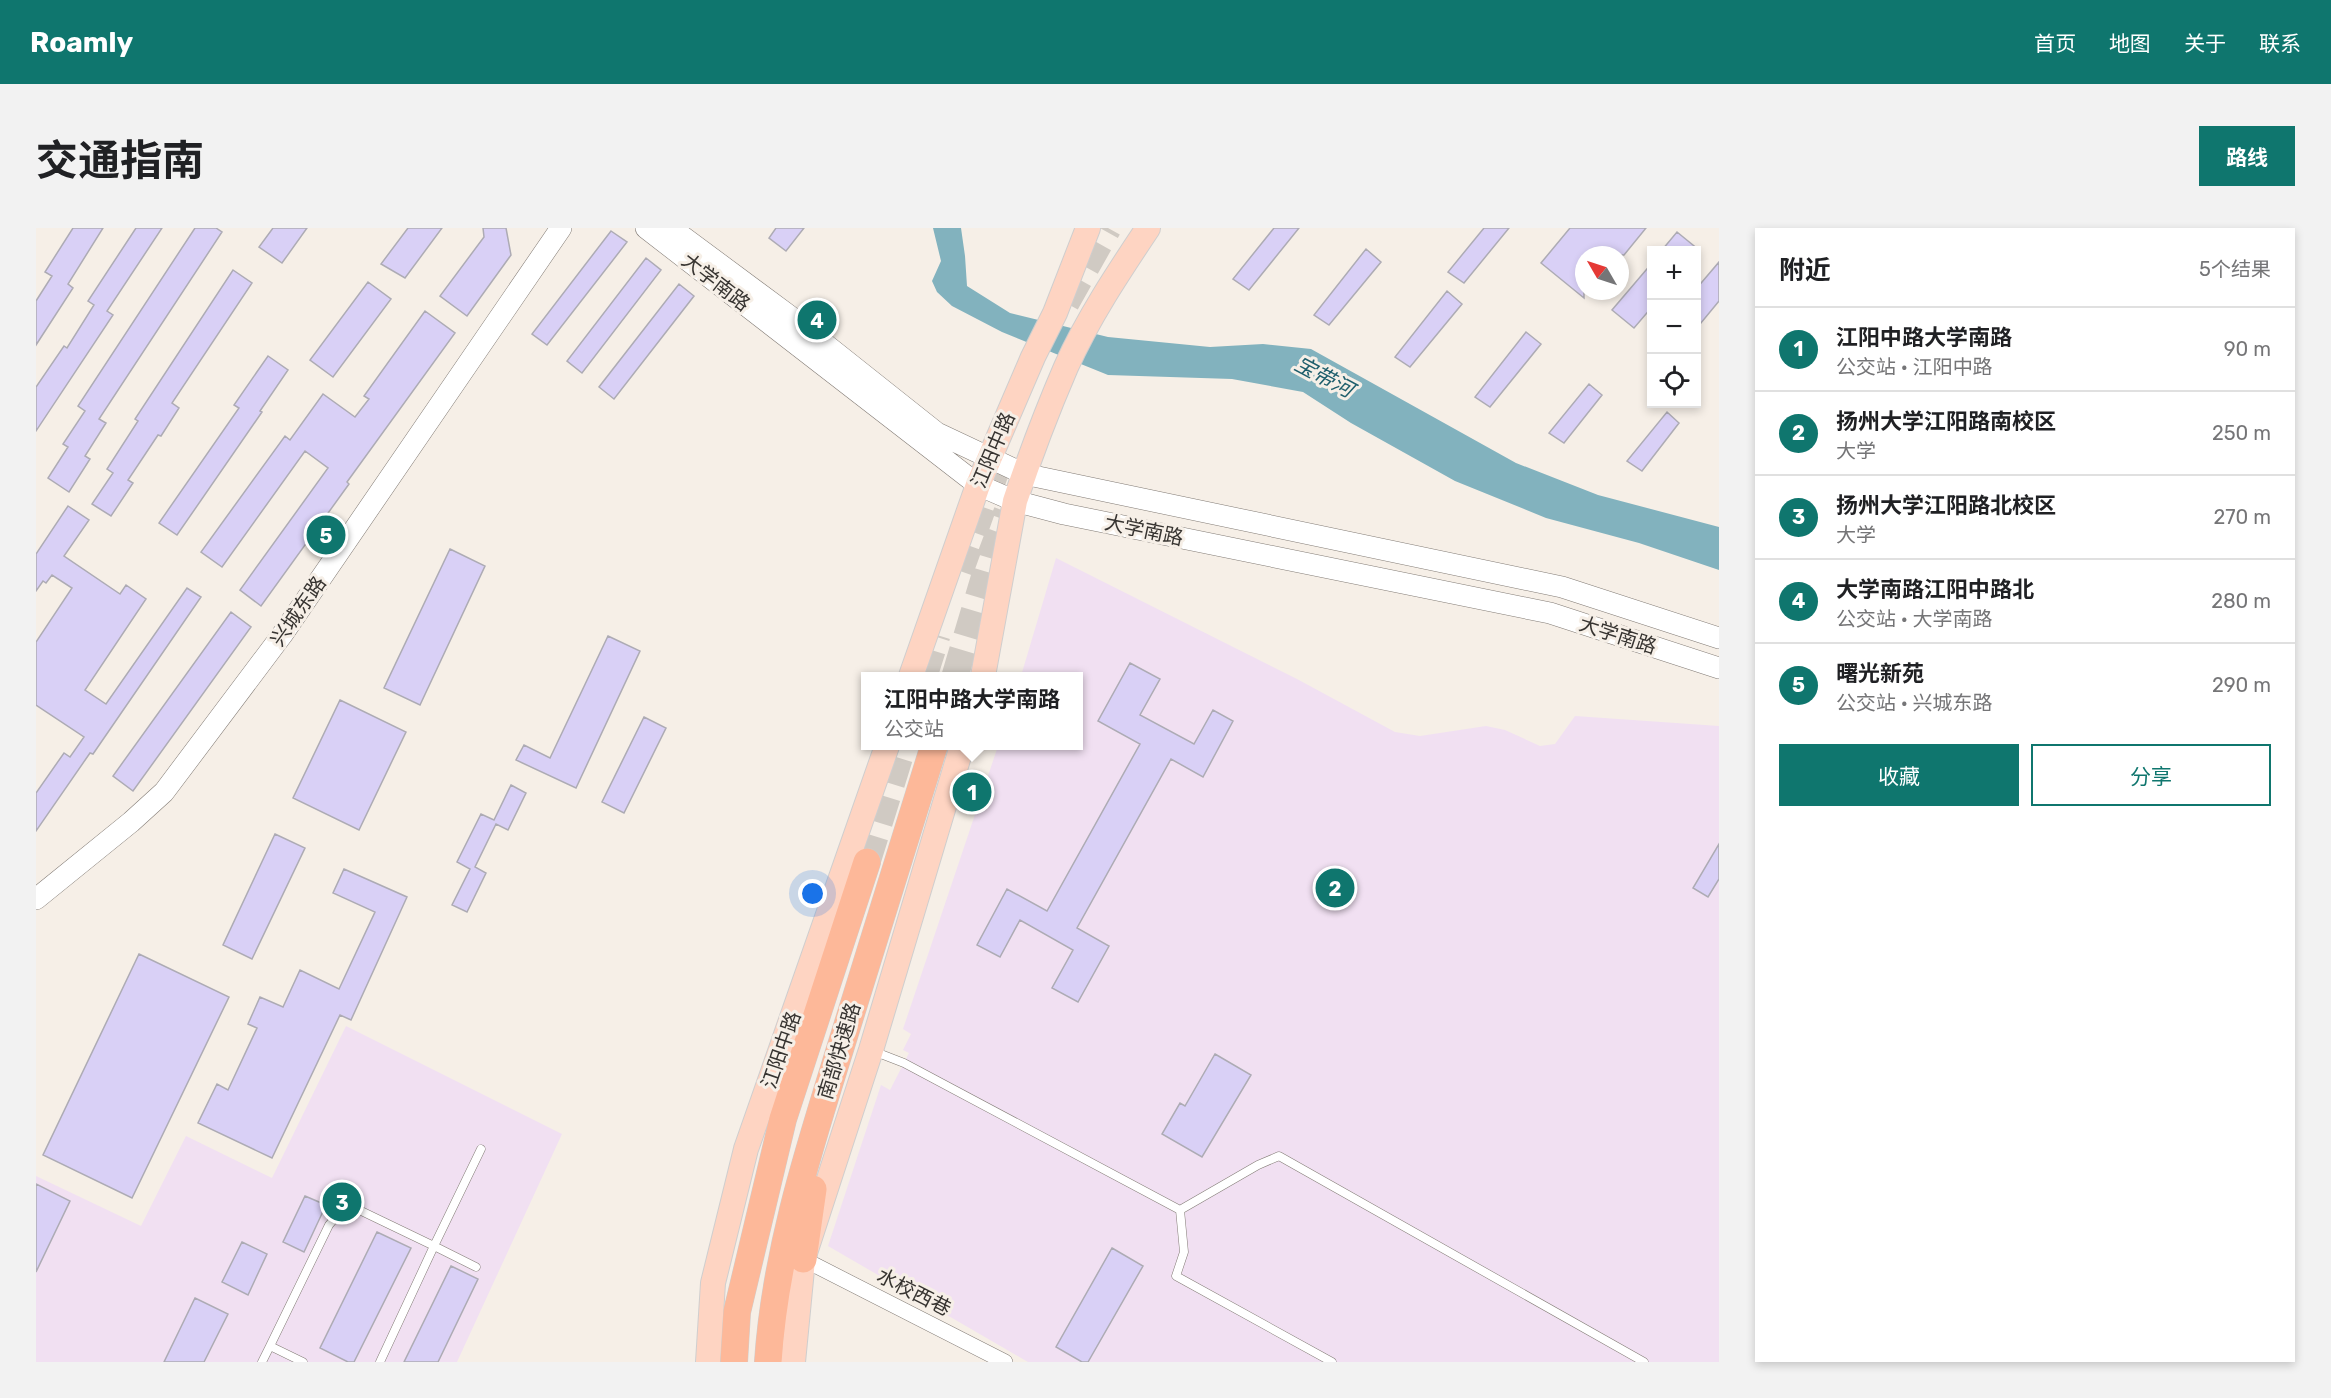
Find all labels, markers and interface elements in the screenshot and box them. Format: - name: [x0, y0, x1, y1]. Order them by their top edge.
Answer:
- text: Roamly: [30, 26, 133, 59]
- text: 首页: [2034, 31, 2076, 56]
- text: 地图: [2109, 31, 2151, 56]
- text: 关于: [2184, 31, 2226, 56]
- text: 联系: [2259, 31, 2301, 56]
- button: 路线: [2199, 126, 2295, 186]
- text: 交通指南: [36, 136, 204, 186]
- north arrow: [1575, 246, 1629, 300]
- map controls: [1647, 246, 1701, 408]
- button: +: [1647, 246, 1701, 300]
- street label: 大学南路: [677, 248, 755, 316]
- text: 附近: [1779, 255, 1831, 286]
- text: 5个结果: [2199, 257, 2271, 281]
- pin: 4: [798, 298, 836, 343]
- button: −: [1647, 300, 1701, 354]
- text: 江阳中路大学南路: [1836, 324, 2012, 351]
- text: 1: [1794, 337, 1803, 361]
- text: 90 m: [2224, 337, 2271, 361]
- water label: 宝带河: [1291, 351, 1361, 404]
- button: locate: [1647, 354, 1701, 408]
- text: 公交站 · 江阳中路: [1836, 355, 1992, 379]
- street label: 江阳中路: [966, 408, 1020, 492]
- text: 扬州大学江阳路南校区: [1836, 408, 2056, 435]
- text: 2: [1792, 421, 1805, 445]
- text: 250 m: [2212, 421, 2271, 445]
- text: 大学: [1836, 439, 1876, 463]
- text: 扬州大学江阳路北校区: [1836, 492, 2056, 519]
- text: 3: [1792, 505, 1805, 529]
- text: 270 m: [2214, 505, 2271, 529]
- street label: 大学南路: [1102, 510, 1186, 550]
- pin: 5: [306, 512, 346, 558]
- text: 大学: [1836, 523, 1876, 547]
- street label: 兴城东路: [265, 571, 331, 651]
- text: 大学南路江阳中路北: [1836, 576, 2034, 603]
- text: 4: [1792, 589, 1805, 613]
- text: 280 m: [2211, 589, 2271, 613]
- text: 公交站 · 大学南路: [1836, 607, 1992, 631]
- street label: 大学南路: [1576, 611, 1660, 659]
- text: 曙光新苑: [1836, 660, 1924, 687]
- popup: [861, 672, 1083, 750]
- text: 5: [1792, 673, 1805, 697]
- text: 290 m: [2212, 673, 2271, 697]
- text: 江阳中路大学南路: [884, 686, 1060, 713]
- text: 公交站 · 兴城东路: [1836, 691, 1992, 715]
- text: 公交站: [884, 717, 944, 741]
- button: 收藏: [1779, 744, 2019, 806]
- button: 分享: [2031, 744, 2271, 806]
- pin: 1: [952, 770, 992, 814]
- pin: 2: [1316, 866, 1354, 910]
- your location: [798, 879, 827, 908]
- street label: 南部快速路: [813, 1000, 865, 1102]
- street label: 江阳中路: [757, 1008, 805, 1092]
- pin: 3: [322, 1180, 362, 1224]
- street label: 水校西巷: [873, 1263, 955, 1321]

